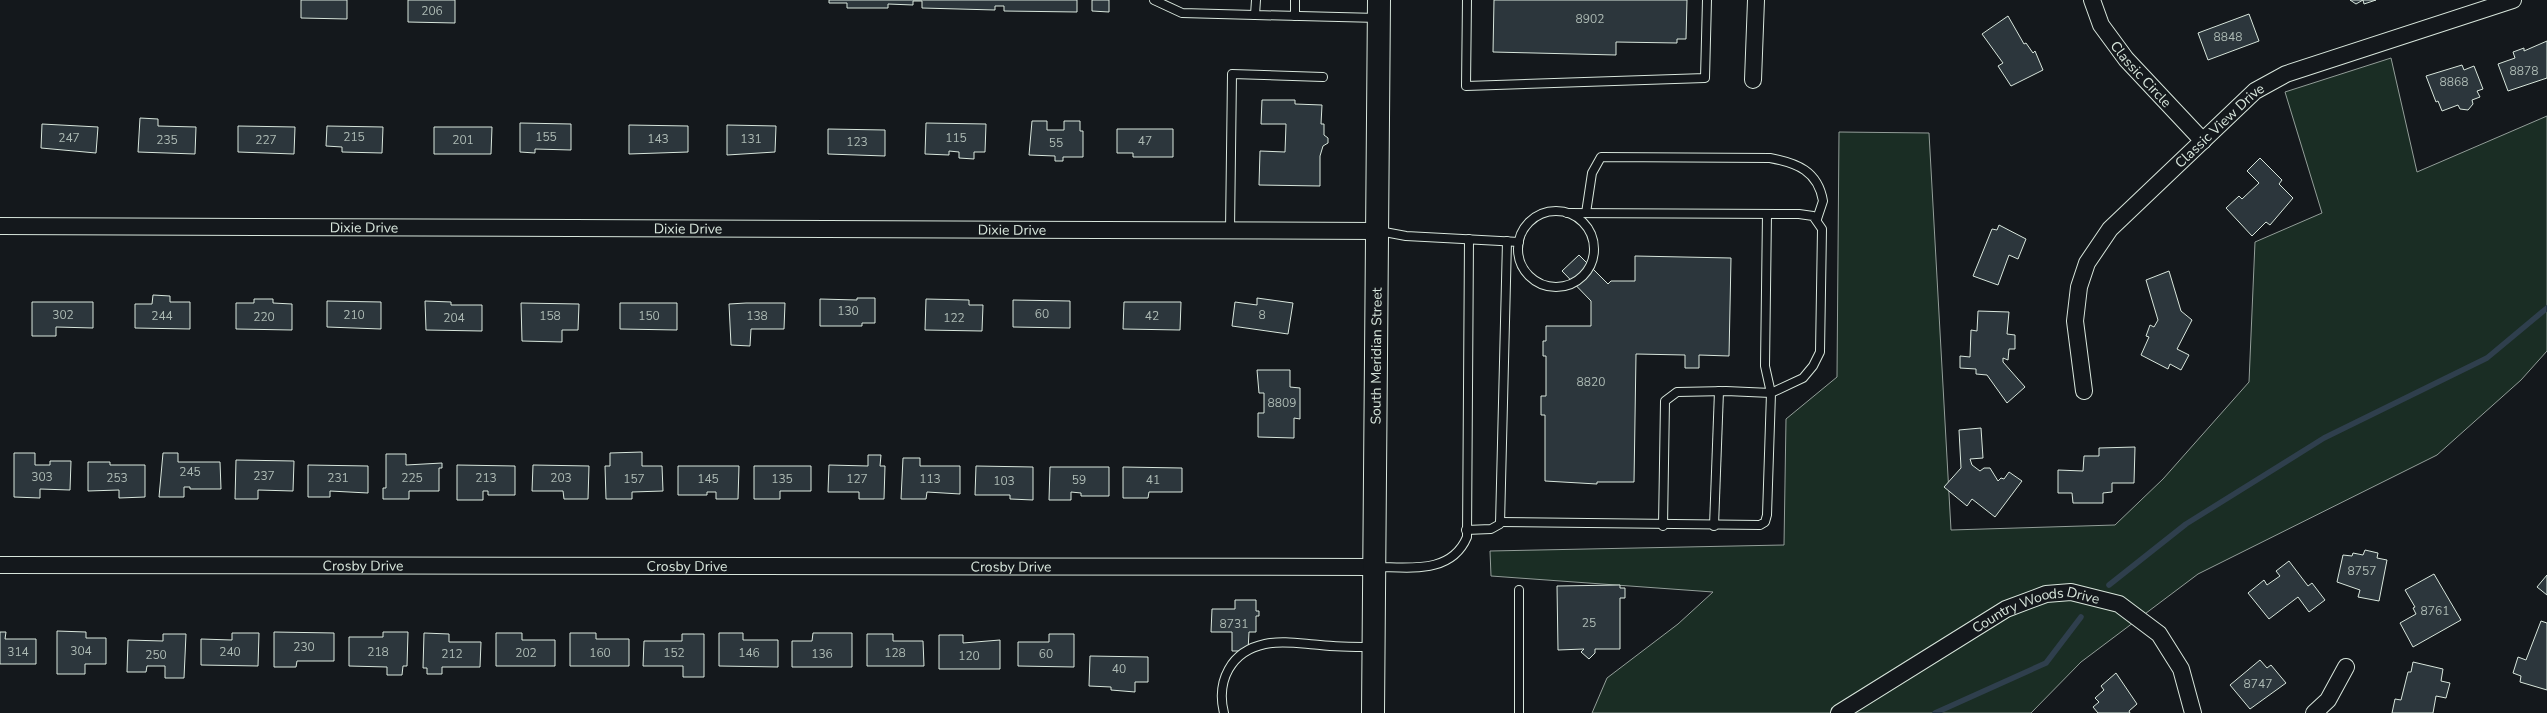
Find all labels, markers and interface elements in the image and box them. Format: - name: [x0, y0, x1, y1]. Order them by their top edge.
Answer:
- house number: 206: [421, 3, 443, 19]
- house number: 8902: [1576, 11, 1604, 27]
- house number: 8848: [2214, 29, 2242, 45]
- street label: Classic Circle: [2106, 37, 2176, 111]
- house number: 8878: [2510, 63, 2538, 79]
- house number: 8868: [2440, 74, 2468, 90]
- street label: Classic View Drive: [2170, 78, 2267, 172]
- house number: 215: [343, 129, 365, 145]
- house number: 155: [535, 129, 557, 145]
- house number: 247: [58, 130, 80, 146]
- house number: 115: [945, 130, 967, 146]
- house number: 143: [647, 131, 669, 147]
- house number: 131: [740, 131, 762, 147]
- house number: 235: [156, 132, 178, 148]
- house number: 227: [255, 132, 277, 148]
- house number: 201: [452, 132, 474, 148]
- house number: 47: [1138, 133, 1152, 149]
- house number: 123: [846, 134, 868, 150]
- house number: 55: [1049, 135, 1063, 151]
- street label: Dixie Drive: [330, 218, 398, 237]
- street label: Dixie Drive: [654, 219, 722, 238]
- street label: Dixie Drive: [978, 220, 1046, 239]
- street label: South Meridian Street: [1366, 287, 1386, 425]
- house number: 130: [837, 303, 859, 319]
- house number: 60: [1035, 306, 1049, 322]
- house number: 302: [52, 307, 74, 323]
- house number: 210: [343, 307, 365, 323]
- house number: 8: [1258, 307, 1266, 323]
- house number: 244: [151, 308, 173, 324]
- house number: 158: [539, 308, 561, 324]
- house number: 150: [638, 308, 660, 324]
- house number: 138: [746, 308, 768, 324]
- house number: 42: [1145, 308, 1159, 324]
- house number: 220: [253, 309, 275, 325]
- house number: 204: [443, 310, 465, 326]
- house number: 122: [943, 310, 965, 326]
- house number: 8820: [1577, 374, 1605, 390]
- house number: 8809: [1268, 395, 1296, 411]
- house number: 245: [179, 464, 201, 480]
- house number: 237: [253, 468, 275, 484]
- house number: 303: [31, 469, 53, 485]
- house number: 253: [106, 470, 128, 486]
- house number: 231: [327, 470, 349, 486]
- house number: 225: [401, 470, 423, 486]
- house number: 213: [475, 470, 497, 486]
- house number: 203: [550, 470, 572, 486]
- house number: 157: [623, 471, 645, 487]
- house number: 145: [697, 471, 719, 487]
- house number: 135: [771, 471, 793, 487]
- house number: 127: [846, 471, 868, 487]
- house number: 113: [919, 471, 941, 487]
- house number: 59: [1072, 472, 1086, 488]
- house number: 41: [1146, 472, 1160, 488]
- house number: 103: [993, 473, 1015, 489]
- street label: Crosby Drive: [322, 556, 404, 575]
- street label: Crosby Drive: [646, 556, 728, 576]
- street label: Crosby Drive: [970, 557, 1052, 576]
- house number: 8757: [2348, 563, 2376, 579]
- street label: Country Woods Drive: [1968, 582, 2102, 637]
- house number: 8761: [2421, 603, 2449, 619]
- house number: 25: [1582, 615, 1596, 631]
- house number: 8731: [1220, 616, 1248, 632]
- house number: 230: [293, 639, 315, 655]
- house number: 304: [70, 643, 92, 659]
- house number: 314: [7, 644, 29, 660]
- house number: 240: [219, 644, 241, 660]
- house number: 218: [367, 644, 389, 660]
- house number: 202: [515, 645, 537, 661]
- house number: 160: [589, 645, 611, 661]
- house number: 152: [663, 645, 685, 661]
- house number: 146: [738, 645, 760, 661]
- house number: 128: [884, 645, 906, 661]
- house number: 212: [441, 646, 463, 662]
- house number: 136: [811, 646, 833, 662]
- house number: 60: [1039, 646, 1053, 662]
- house number: 250: [145, 647, 167, 663]
- house number: 120: [958, 648, 980, 664]
- house number: 40: [1112, 661, 1126, 677]
- house number: 8747: [2244, 676, 2272, 692]

